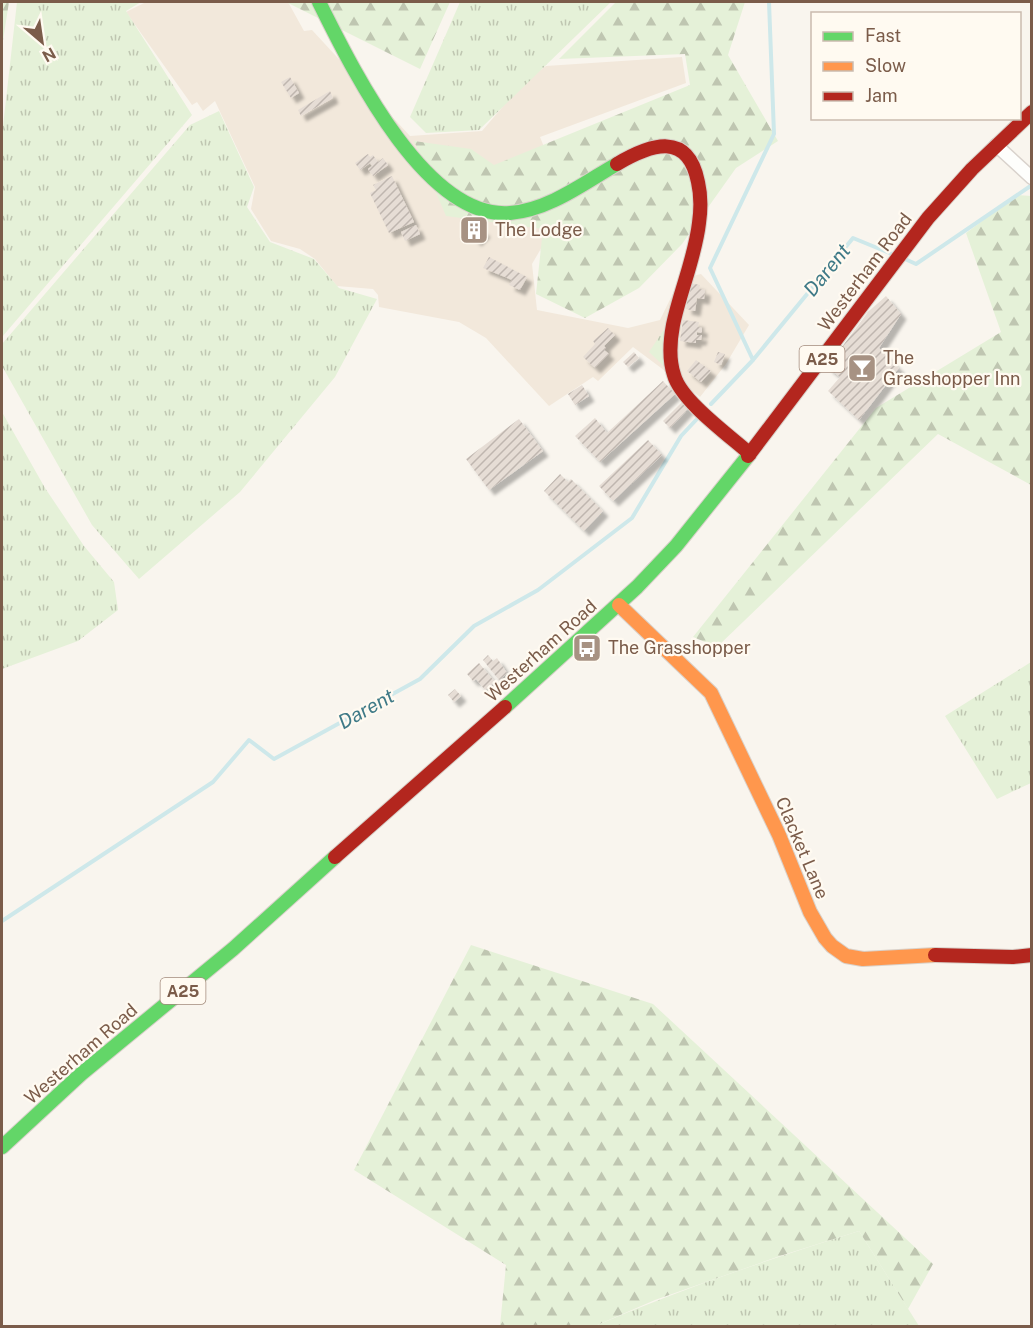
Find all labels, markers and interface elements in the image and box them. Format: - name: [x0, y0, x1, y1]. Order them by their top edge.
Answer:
- north arrow: [12, 12, 72, 72]
- legend: [811, 12, 1021, 120]
- text: Fast: [865, 25, 901, 46]
- text: N: [39, 43, 59, 66]
- text: Slow: [865, 55, 906, 76]
- text: Jam: [865, 85, 898, 106]
- street label: Westerham Road: [813, 209, 916, 335]
- building icon: The Lodge: [458, 214, 490, 246]
- place label: The Lodge: [495, 219, 583, 240]
- water label: Darent: [799, 239, 856, 301]
- road number: A25: [800, 346, 844, 372]
- place label: The Grasshopper Inn: [883, 347, 1020, 389]
- bar icon: The Grasshopper Inn: [846, 352, 878, 384]
- street label: Westerham Road: [481, 595, 601, 706]
- bus stop icon: The Grasshopper: [571, 632, 603, 664]
- place label: The Grasshopper: [608, 637, 751, 658]
- water label: Darent: [334, 684, 399, 734]
- street label: Clacket Lane: [772, 794, 833, 902]
- road number: A25: [160, 978, 206, 1004]
- street label: Westerham Road: [20, 999, 141, 1108]

